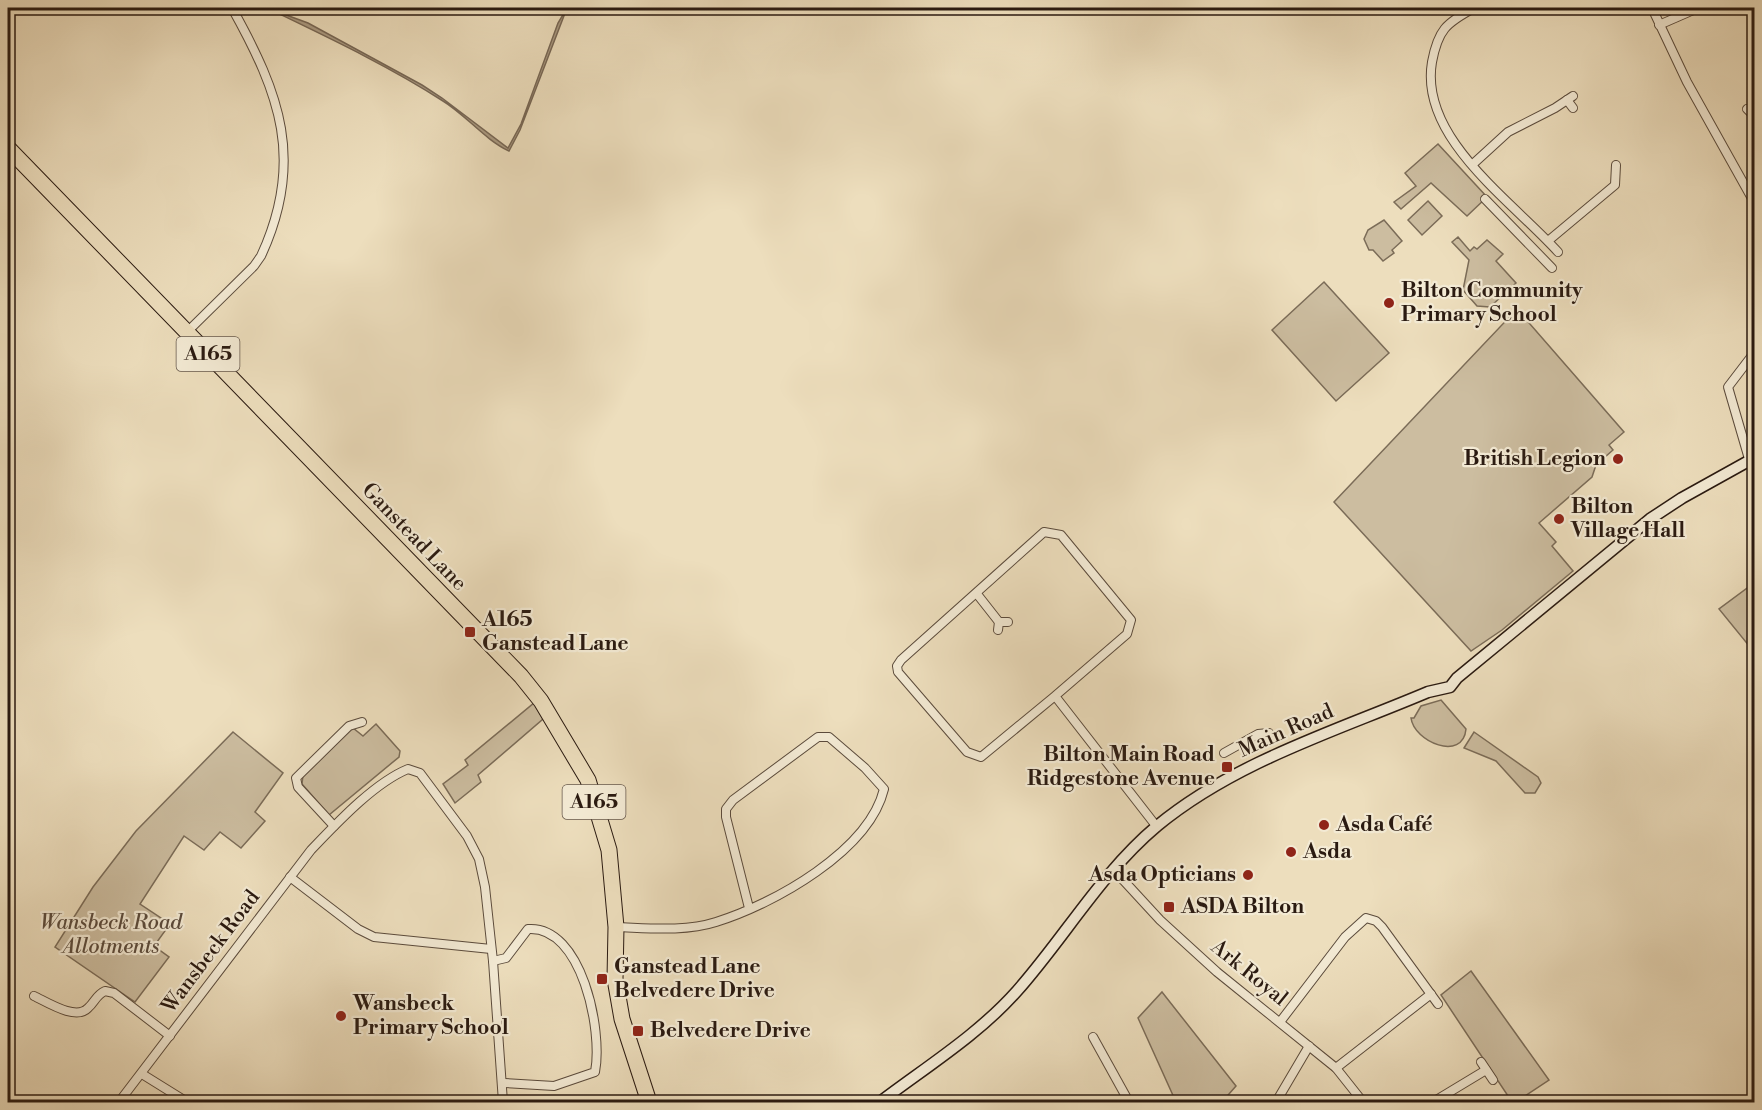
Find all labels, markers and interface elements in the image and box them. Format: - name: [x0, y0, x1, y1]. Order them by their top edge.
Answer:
- place label: Bilton Community Primary School: [1401, 278, 1583, 328]
- marker: Bilton Community Primary School: [1382, 296, 1396, 310]
- road number: A165: [176, 337, 240, 371]
- place label: British Legion: [1464, 446, 1606, 472]
- marker: British Legion: [1611, 452, 1625, 466]
- street label: Ganstead Lane: [356, 477, 472, 597]
- place label: Bilton Village Hall: [1570, 494, 1685, 544]
- marker: Bilton Village Hall: [1552, 512, 1566, 526]
- place label: A165 Ganstead Lane: [481, 607, 629, 657]
- marker: A165 Ganstead Lane: [463, 625, 477, 639]
- street label: Main Road: [1234, 698, 1338, 764]
- place label: Bilton Main Road Ridgestone Avenue: [1027, 742, 1215, 792]
- marker: Bilton Main Road Ridgestone Avenue: [1220, 760, 1234, 774]
- road number: A165: [562, 785, 626, 819]
- place label: Asda Café: [1335, 812, 1433, 838]
- marker: Asda Café: [1317, 818, 1331, 832]
- place label: Asda: [1302, 839, 1352, 865]
- marker: Asda: [1284, 845, 1298, 859]
- place label: Asda Opticians: [1088, 862, 1236, 888]
- marker: Asda Opticians: [1241, 868, 1255, 882]
- street label: Wansbeck Road: [156, 885, 266, 1019]
- place label: ASDA Bilton: [1180, 894, 1304, 920]
- marker: ASDA Bilton: [1162, 900, 1176, 914]
- park label: Wansbeck Road Allotments: [40, 910, 183, 960]
- street label: Ark Royal: [1205, 934, 1293, 1012]
- place label: Ganstead Lane Belvedere Drive: [614, 954, 775, 1004]
- marker: Ganstead Lane Belvedere Drive: [595, 972, 609, 986]
- place label: Wansbeck Primary School: [352, 991, 509, 1041]
- marker: Wansbeck Primary School: [334, 1009, 348, 1023]
- place label: Belvedere Drive: [650, 1018, 811, 1044]
- marker: Belvedere Drive: [631, 1024, 645, 1038]

